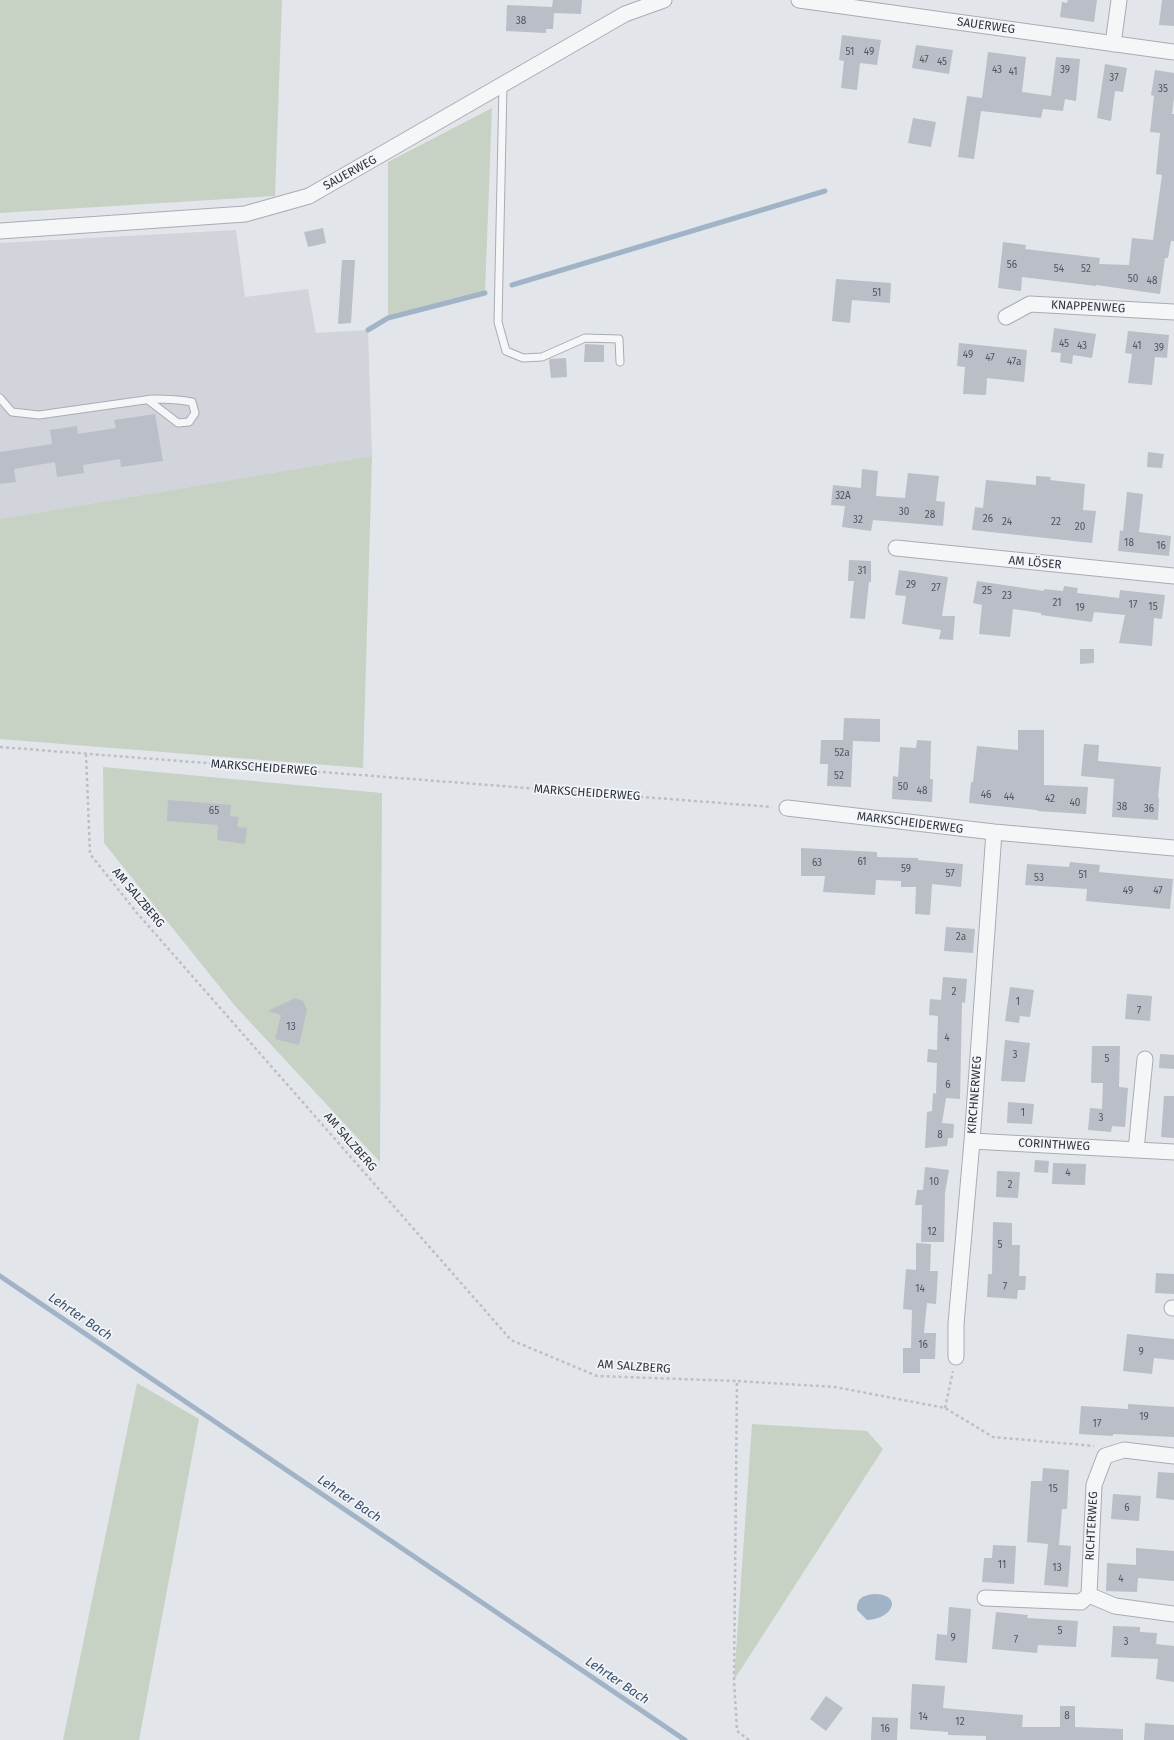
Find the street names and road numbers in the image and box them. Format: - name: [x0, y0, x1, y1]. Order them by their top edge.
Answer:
- street label: SAUERWEG: [956, 15, 1016, 37]
- street label: SAUERWEG: [321, 152, 379, 194]
- street label: KNAPPENWEG: [1050, 298, 1126, 316]
- street label: AM LÖSER: [1008, 554, 1062, 572]
- street label: MARKSCHEIDERWEG: [210, 757, 318, 779]
- street label: MARKSCHEIDERWEG: [533, 782, 641, 804]
- street label: MARKSCHEIDERWEG: [856, 809, 964, 837]
- street label: AM SALZBERG: [109, 865, 167, 931]
- street label: KIRCHNERWEG: [965, 1055, 985, 1135]
- street label: AM SALZBERG: [320, 1110, 380, 1174]
- street label: CORINTHWEG: [1018, 1136, 1090, 1154]
- street label: AM SALZBERG: [597, 1357, 671, 1377]
- street label: RICHTERWEG: [1083, 1491, 1101, 1561]

